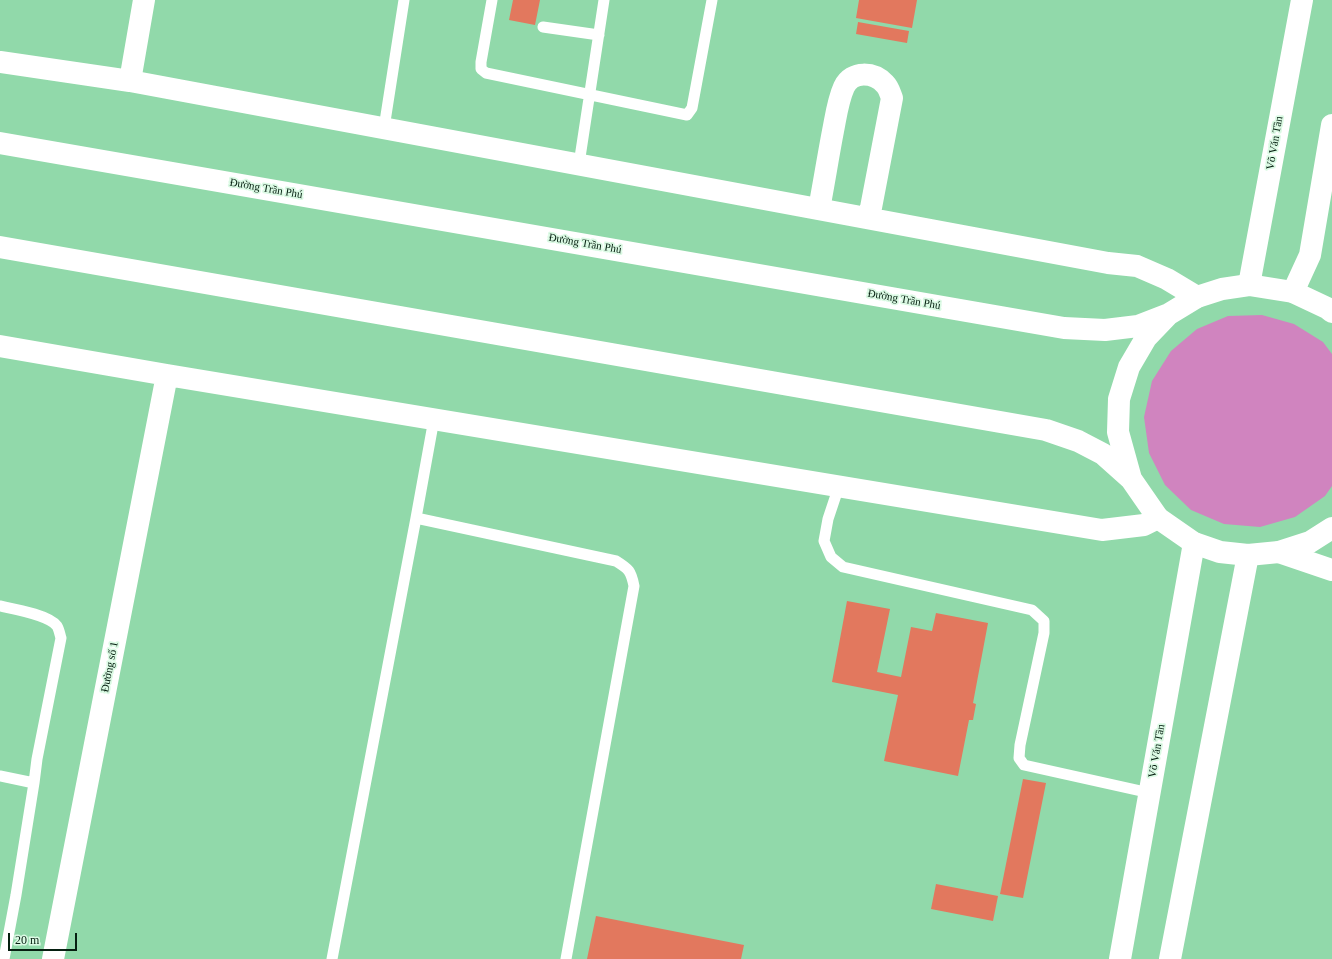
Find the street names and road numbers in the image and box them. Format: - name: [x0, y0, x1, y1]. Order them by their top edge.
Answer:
- street label: Võ Văn Tần: [1264, 115, 1286, 171]
- street label: Đường Trần Phú: [229, 176, 303, 202]
- street label: Đường Trần Phú: [548, 231, 622, 257]
- street label: Đường Trần Phú: [867, 287, 941, 313]
- street label: Đường số 1: [99, 640, 121, 694]
- street label: Võ Văn Tần: [1146, 723, 1168, 779]

